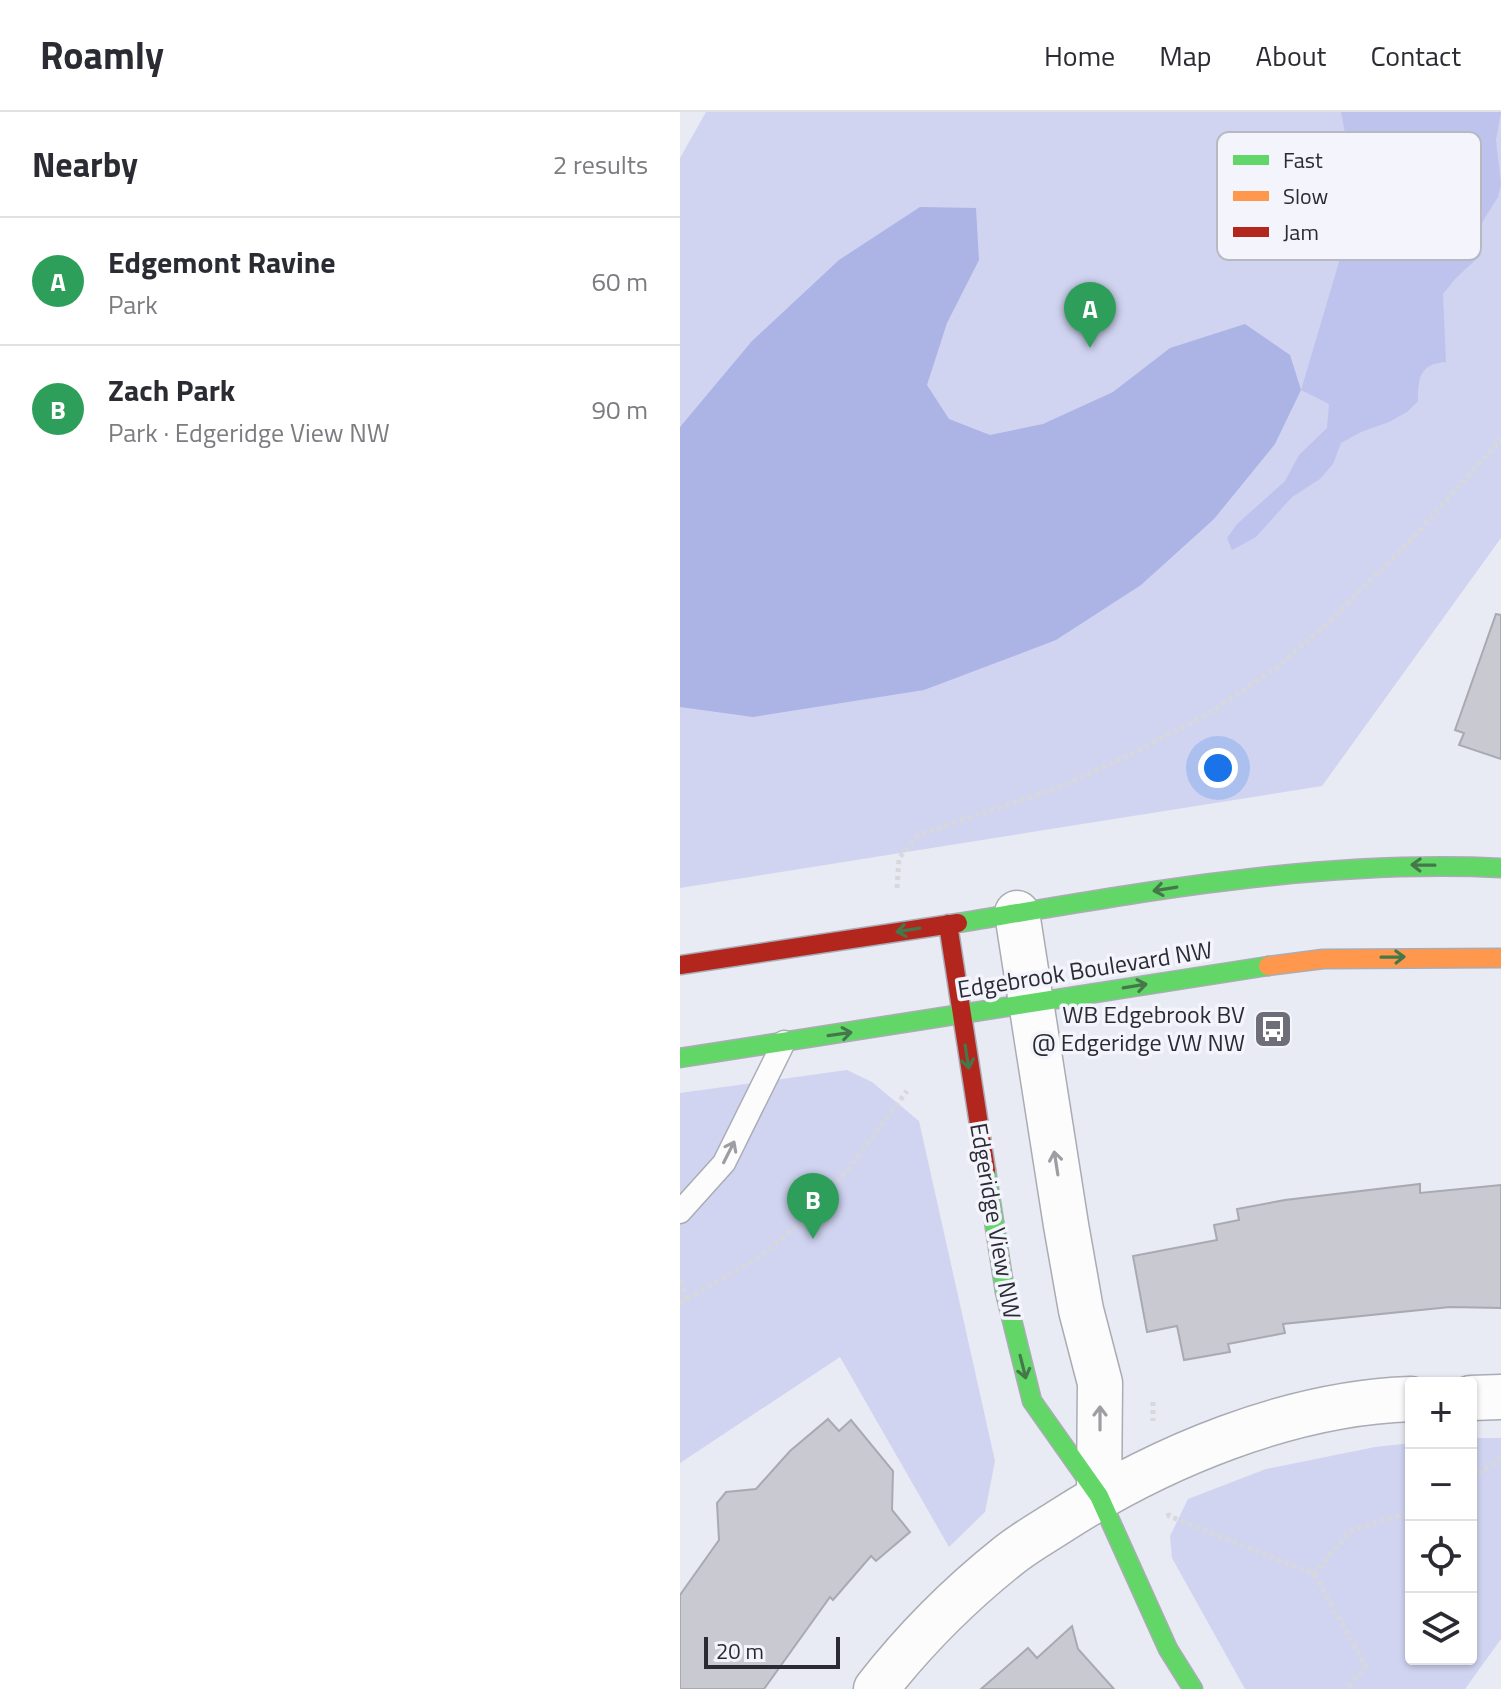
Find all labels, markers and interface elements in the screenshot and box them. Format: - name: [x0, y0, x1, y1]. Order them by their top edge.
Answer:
- text: Roamly: [40, 26, 164, 84]
- text: Home: [1044, 34, 1115, 77]
- text: Map: [1159, 34, 1212, 77]
- text: About: [1256, 34, 1326, 77]
- text: Contact: [1370, 34, 1461, 77]
- legend: [1217, 132, 1481, 260]
- text: Nearby: [32, 138, 138, 190]
- text: Fast: [1283, 143, 1323, 177]
- text: 2 results: [553, 145, 648, 184]
- text: Slow: [1283, 179, 1329, 213]
- text: Jam: [1283, 215, 1319, 249]
- text: Edgemont Ravine: [108, 239, 336, 285]
- text: A: [50, 262, 66, 301]
- text: 60 m: [591, 262, 648, 301]
- pin: A: [1064, 282, 1116, 348]
- text: Park: [108, 285, 158, 324]
- text: Zach Park: [108, 367, 235, 413]
- text: B: [50, 390, 66, 429]
- text: 90 m: [591, 390, 648, 429]
- text: Park · Edgeridge View NW: [108, 413, 390, 452]
- your location: [1198, 748, 1238, 788]
- one-way arrow: [1410, 857, 1437, 873]
- one-way arrow: [1152, 882, 1178, 897]
- one-way arrow: [896, 923, 921, 938]
- street label: Edgebrook Boulevard NW: [955, 931, 1215, 1007]
- one-way arrow: [1379, 949, 1406, 965]
- one-way arrow: [1122, 978, 1147, 993]
- place label: WB Edgebrook BV @ Edgeridge VW NW: [1032, 996, 1245, 1060]
- bus stop icon: WB Edgebrook BV @ Edgeridge VW NW: [1252, 1008, 1294, 1050]
- one-way arrow: [827, 1026, 852, 1041]
- one-way arrow: [961, 1043, 976, 1069]
- street label: Edgeridge View NW: [961, 1120, 1031, 1322]
- one-way arrow: [722, 1141, 737, 1164]
- one-way arrow: [1048, 1150, 1063, 1176]
- pin: B: [787, 1173, 839, 1239]
- one-way arrow: [1017, 1354, 1032, 1380]
- map controls: [1405, 1377, 1477, 1665]
- button: +: [1405, 1377, 1477, 1449]
- one-way arrow: [1092, 1405, 1108, 1432]
- button: −: [1405, 1449, 1477, 1521]
- button: locate: [1405, 1521, 1477, 1593]
- button: layers: [1405, 1593, 1477, 1665]
- scale bar: [704, 1633, 840, 1669]
- text: 20 m: [716, 1634, 764, 1668]

